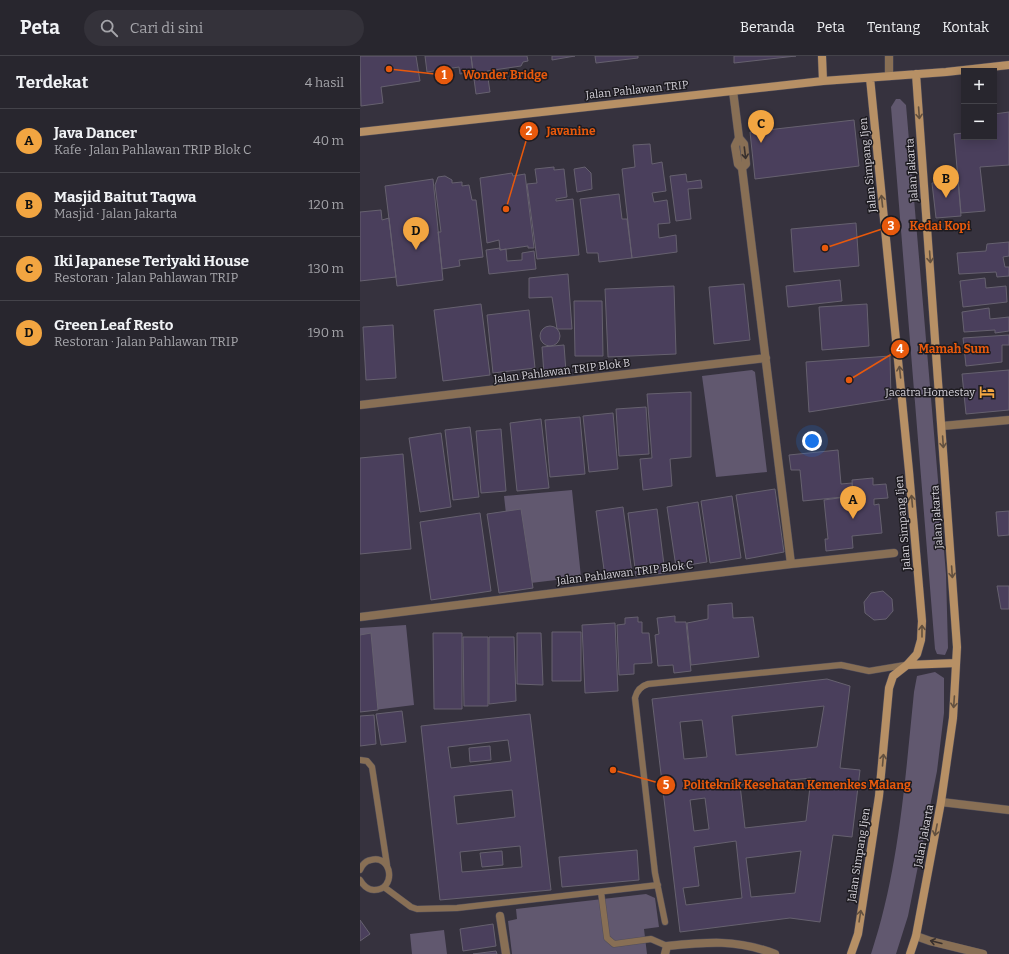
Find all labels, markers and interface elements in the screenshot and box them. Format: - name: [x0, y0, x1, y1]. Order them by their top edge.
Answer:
- search box: [84, 10, 364, 46]
- text: Peta: [20, 16, 60, 39]
- icon: search: [98, 17, 120, 39]
- text: Cari di sini: [130, 19, 203, 37]
- text: Beranda: [740, 19, 795, 36]
- text: Peta: [817, 19, 845, 36]
- text: Tentang: [867, 19, 920, 36]
- text: Kontak: [942, 19, 989, 36]
- callout: Wonder Bridge: [434, 63, 556, 87]
- text: 1: [441, 68, 447, 82]
- text: Wonder Bridge: [462, 68, 548, 82]
- map controls: [961, 68, 997, 140]
- button: +: [961, 68, 997, 104]
- text: Terdekat: [16, 72, 88, 93]
- text: 4 hasil: [305, 75, 344, 90]
- street label: Jalan Pahlawan TRIP: [584, 78, 689, 102]
- button: −: [961, 104, 997, 140]
- one-way arrow: [916, 106, 923, 119]
- pin: C: [748, 110, 774, 143]
- street label: Jalan Simpang Ijen: [857, 117, 880, 214]
- callout: Javanine: [519, 119, 604, 143]
- text: Java Dancer: [54, 124, 137, 142]
- text: 2: [526, 124, 533, 138]
- text: Javanine: [545, 124, 596, 138]
- text: A: [24, 133, 34, 148]
- text: 40 m: [313, 133, 344, 148]
- street label: Jalan Jakarta: [903, 138, 921, 203]
- text: Kafe · Jalan Pahlawan TRIP Blok C: [54, 142, 252, 157]
- one-way arrow: [741, 146, 749, 159]
- pin: B: [933, 165, 959, 198]
- text: Masjid Baitut Taqwa: [54, 188, 197, 206]
- one-way arrow: [879, 195, 886, 208]
- text: B: [25, 197, 33, 212]
- text: 120 m: [308, 197, 344, 212]
- text: Masjid · Jalan Jakarta: [54, 206, 177, 221]
- callout: Kedai Kopi: [881, 214, 978, 238]
- pin: D: [403, 217, 429, 250]
- text: 3: [888, 219, 895, 233]
- text: Kedai Kopi: [910, 219, 971, 233]
- one-way arrow: [926, 250, 933, 263]
- text: Iki Japanese Teriyaki House: [54, 252, 249, 270]
- text: C: [25, 261, 33, 276]
- text: 130 m: [308, 261, 344, 276]
- text: Restoran · Jalan Pahlawan TRIP: [54, 270, 238, 285]
- text: Green Leaf Resto: [54, 316, 173, 334]
- text: D: [24, 325, 34, 340]
- text: 190 m: [308, 325, 344, 340]
- text: Restoran · Jalan Pahlawan TRIP: [54, 334, 238, 349]
- callout: Mamah Sum: [890, 337, 997, 361]
- text: 4: [896, 342, 904, 356]
- text: Mamah Sum: [918, 342, 990, 356]
- street label: Jalan Pahlawan TRIP Blok B: [492, 356, 631, 386]
- one-way arrow: [896, 366, 903, 379]
- hotel icon: Jacatra Homestay: [978, 383, 996, 401]
- place label: Jacatra Homestay: [884, 386, 975, 399]
- your location: [802, 431, 822, 451]
- one-way arrow: [940, 435, 947, 448]
- street label: Jalan Simpang Ijen: [892, 475, 914, 572]
- street label: Jalan Jakarta: [928, 485, 946, 550]
- pin: A: [840, 486, 866, 519]
- one-way arrow: [908, 495, 915, 508]
- street label: Jalan Pahlawan TRIP Blok C: [555, 558, 694, 588]
- one-way arrow: [949, 565, 956, 578]
- one-way arrow: [918, 625, 926, 638]
- one-way arrow: [950, 695, 957, 708]
- one-way arrow: [879, 754, 886, 767]
- callout: Politeknik Kesehatan Kemenkes Malang: [656, 773, 919, 797]
- text: 5: [663, 778, 670, 792]
- text: Politeknik Kesehatan Kemenkes Malang: [683, 778, 911, 792]
- street label: Jalan Jakarta: [911, 803, 936, 870]
- street label: Jalan Simpang Ijen: [845, 807, 873, 904]
- one-way arrow: [932, 824, 940, 837]
- one-way arrow: [857, 910, 865, 923]
- one-way arrow: [929, 938, 942, 946]

